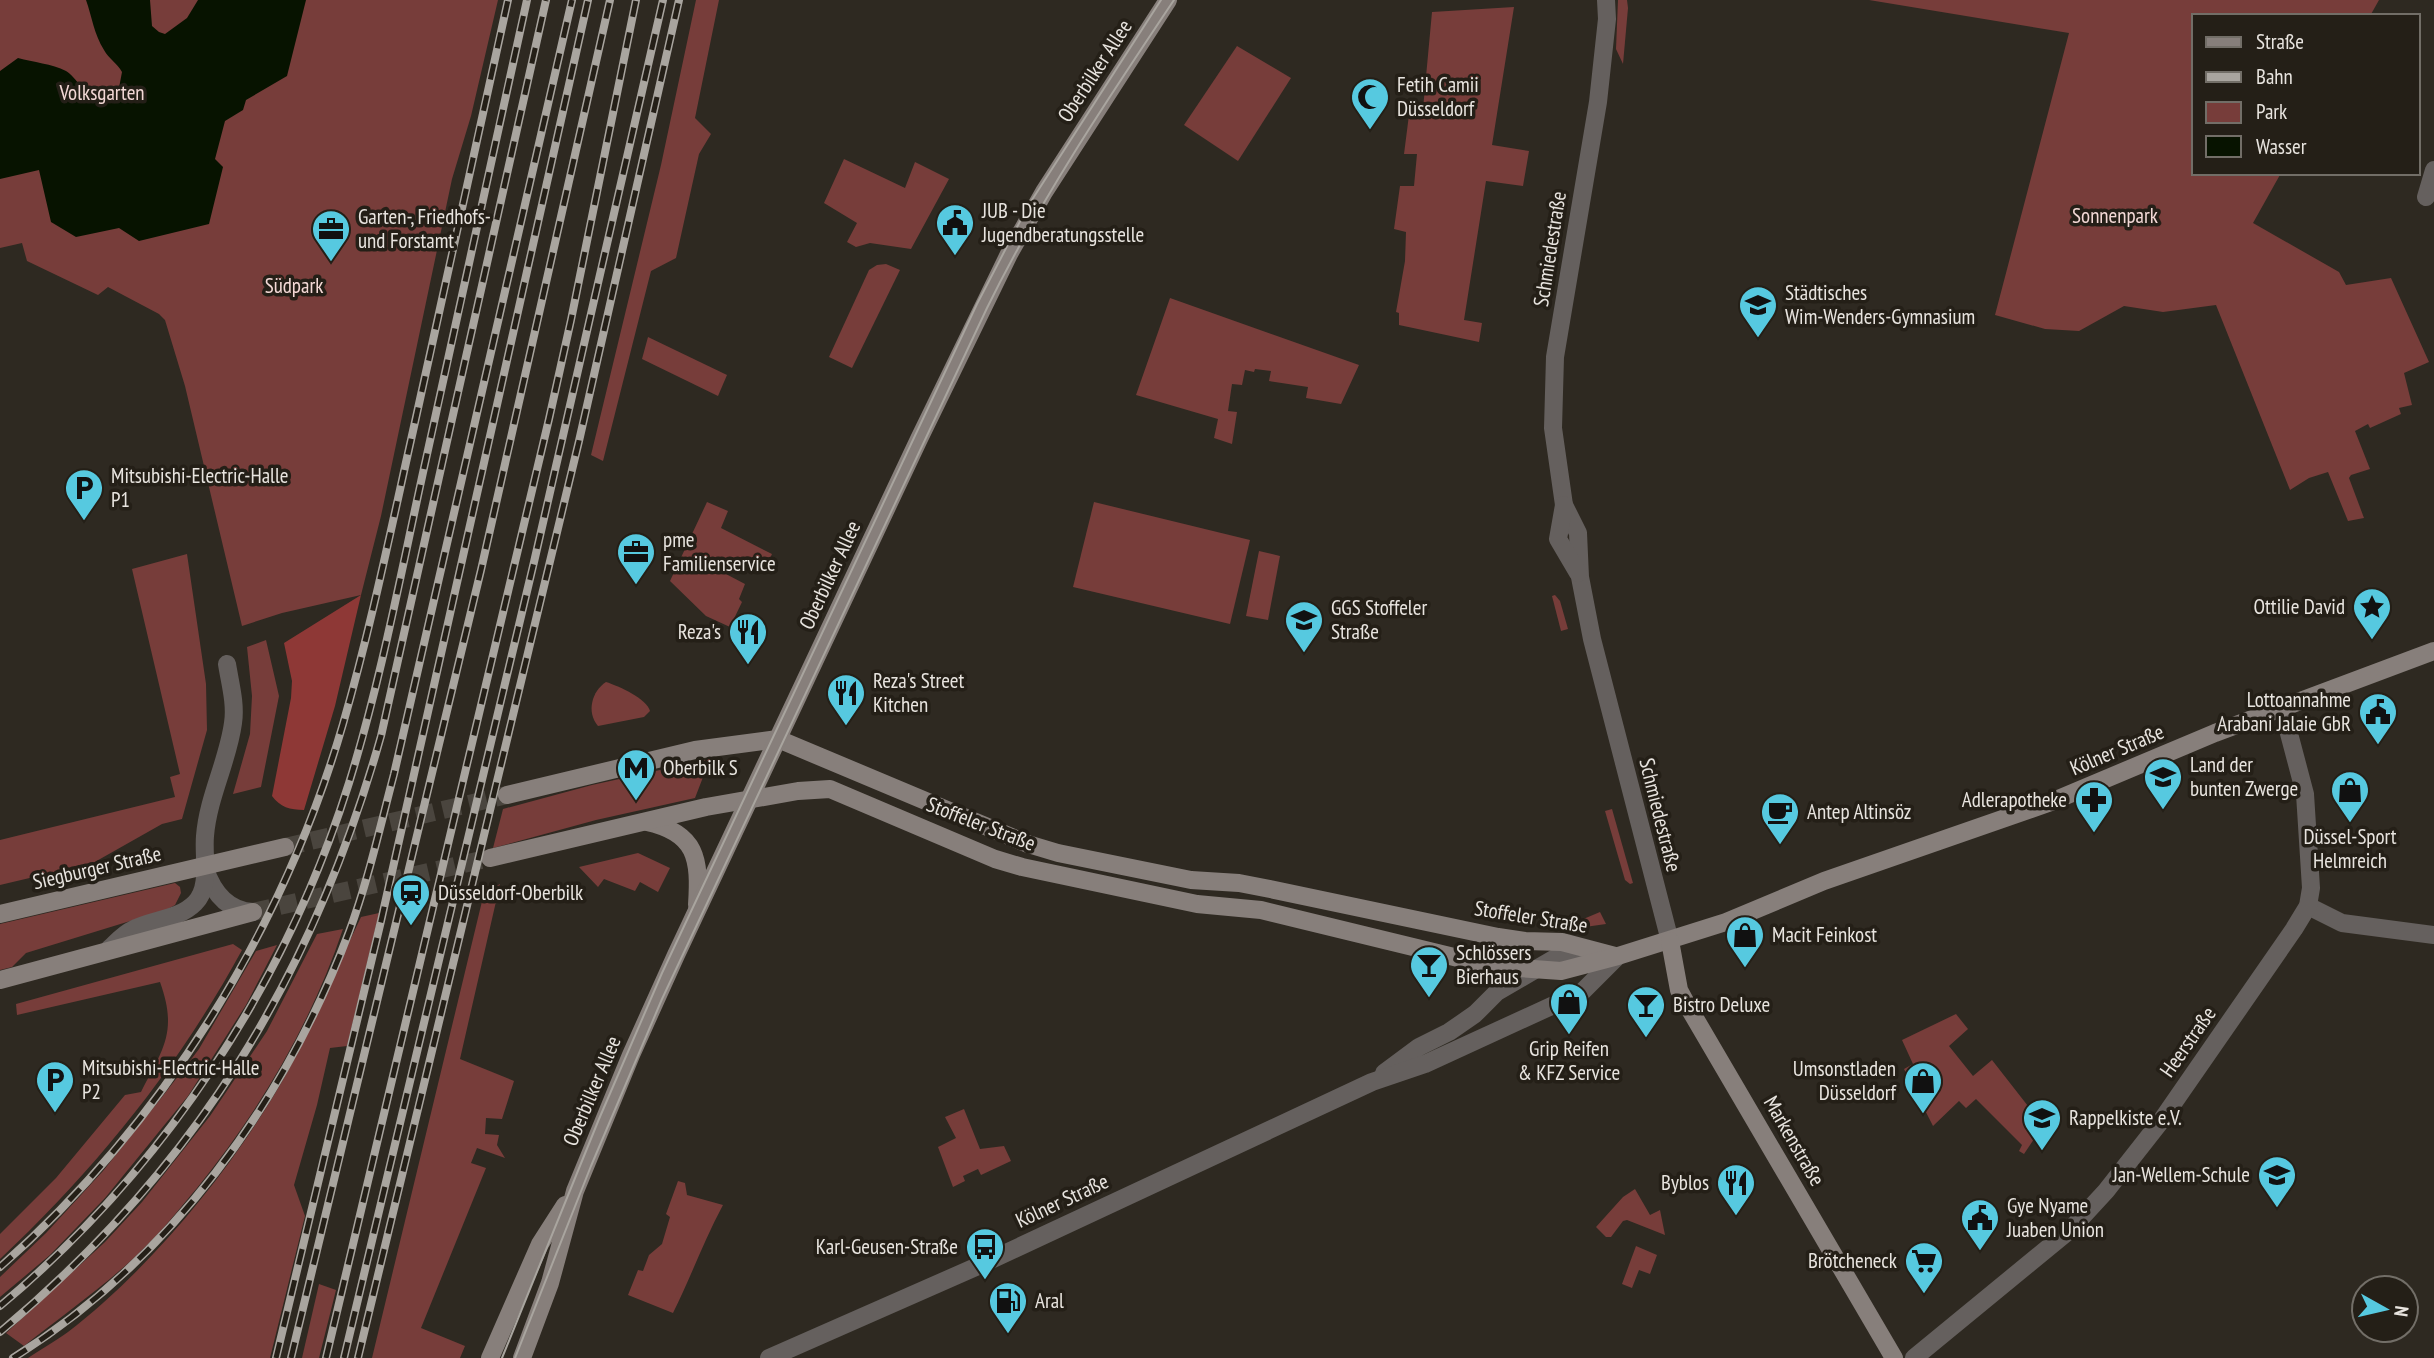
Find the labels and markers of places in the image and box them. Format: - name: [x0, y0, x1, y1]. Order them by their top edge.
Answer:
- place label: Fetih Camii Düsseldorf: [1397, 71, 1479, 122]
- mosque icon: Fetih Camii Düsseldorf: [1349, 76, 1391, 131]
- place label: JUB - Die Jugendberatungsstelle: [981, 197, 1144, 248]
- public building icon: JUB - Die Jugendberatungsstelle: [934, 202, 976, 257]
- place label: Garten-, Friedhofs- und Forstamt: [358, 203, 491, 254]
- office icon: Garten-, Friedhofs- und Forstamt: [310, 208, 352, 263]
- place label: Städtisches Wim-Wenders-Gymnasium: [1785, 279, 1975, 330]
- school or university icon: Städtisches Wim-Wenders-Gymnasium: [1737, 284, 1779, 339]
- place label: Mitsubishi-Electric-Halle P1: [111, 462, 289, 513]
- parking icon: Mitsubishi-Electric-Halle P1: [63, 467, 105, 522]
- place label: pme Familienservice: [663, 526, 776, 577]
- office icon: pme Familienservice: [615, 531, 657, 586]
- place icon: Ottilie David: [2351, 586, 2393, 641]
- place label: Ottilie David: [2254, 593, 2345, 620]
- place label: GGS Stoffeler Straße: [1331, 594, 1427, 645]
- school or university icon: GGS Stoffeler Straße: [1283, 599, 1325, 654]
- restaurant icon: Reza's: [727, 611, 769, 666]
- place label: Reza's: [678, 618, 721, 645]
- place label: Reza's Street Kitchen: [873, 667, 964, 718]
- restaurant icon: Reza's Street Kitchen: [825, 672, 867, 727]
- place label: Lottoannahme Arabani Jalaie GbR: [2217, 686, 2351, 737]
- public building icon: Lottoannahme Arabani Jalaie GbR: [2357, 691, 2399, 746]
- metro station icon: Oberbilk S: [615, 747, 657, 802]
- place label: Land der bunten Zwerge: [2190, 751, 2298, 802]
- place label: Oberbilk S: [663, 754, 738, 781]
- school or university icon: Land der bunten Zwerge: [2142, 756, 2184, 811]
- shop icon: Düssel-Sport Helmreich: [2329, 769, 2371, 824]
- pharmacy icon: Adlerapotheke: [2073, 779, 2115, 834]
- place label: Adlerapotheke: [1962, 786, 2067, 813]
- cafe icon: Antep Altinsöz: [1759, 791, 1801, 846]
- place label: Antep Altinsöz: [1807, 798, 1911, 825]
- place label: Düssel-Sport Helmreich: [2303, 823, 2397, 874]
- station icon: Düsseldorf-Oberbilk: [390, 872, 432, 927]
- place label: Düsseldorf-Oberbilk: [438, 879, 583, 906]
- shop icon: Macit Feinkost: [1724, 914, 1766, 969]
- place label: Macit Feinkost: [1772, 921, 1877, 948]
- place label: Schlössers Bierhaus: [1456, 939, 1531, 990]
- bar icon: Schlössers Bierhaus: [1408, 944, 1450, 999]
- shop icon: Grip Reifen & KFZ Service: [1548, 981, 1590, 1036]
- bar icon: Bistro Deluxe: [1625, 984, 1667, 1039]
- place label: Bistro Deluxe: [1673, 991, 1770, 1018]
- place label: Grip Reifen & KFZ Service: [1518, 1035, 1620, 1086]
- place label: Mitsubishi-Electric-Halle P2: [82, 1054, 260, 1105]
- place label: Umsonstladen Düsseldorf: [1793, 1055, 1897, 1106]
- parking icon: Mitsubishi-Electric-Halle P2: [34, 1059, 76, 1114]
- shop icon: Umsonstladen Düsseldorf: [1902, 1060, 1944, 1115]
- school or university icon: Rappelkiste e.V.: [2021, 1097, 2063, 1152]
- place label: Rappelkiste e.V.: [2069, 1104, 2182, 1131]
- school or university icon: Jan-Wellem-Schule: [2256, 1154, 2298, 1209]
- place label: Jan-Wellem-Schule: [2112, 1161, 2250, 1188]
- restaurant icon: Byblos: [1715, 1162, 1757, 1217]
- place label: Byblos: [1661, 1169, 1709, 1196]
- place label: Gye Nyame Juaben Union: [2006, 1192, 2104, 1243]
- public building icon: Gye Nyame Juaben Union: [1959, 1197, 2001, 1252]
- bus stop icon: Karl-Geusen-Straße: [964, 1226, 1006, 1281]
- place label: Karl-Geusen-Straße: [816, 1233, 958, 1260]
- supermarket icon: Brötcheneck: [1903, 1240, 1945, 1295]
- place label: Brötcheneck: [1808, 1247, 1897, 1274]
- fuel station icon: Aral: [987, 1280, 1029, 1335]
- place label: Aral: [1035, 1287, 1064, 1314]

